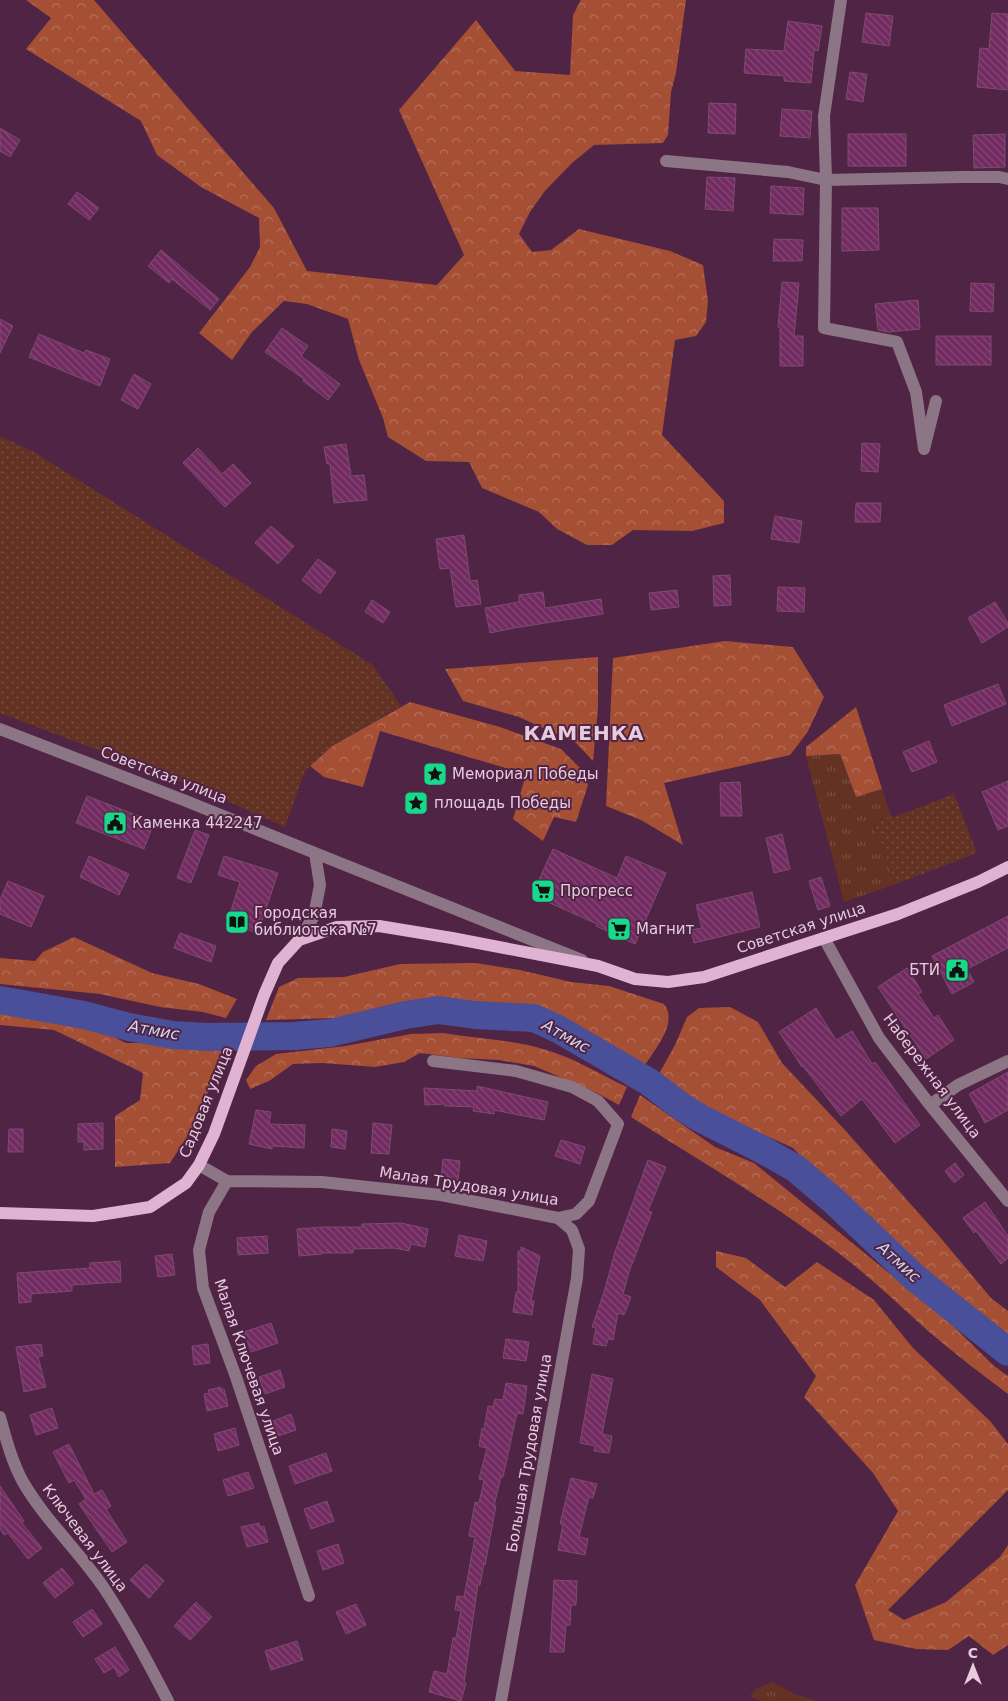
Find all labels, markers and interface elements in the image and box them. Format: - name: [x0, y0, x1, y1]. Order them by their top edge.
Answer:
- district label: КАМЕНКА: [524, 721, 644, 745]
- street label: Советская улица: [98, 743, 230, 807]
- place icon: Мемориал Победы: [422, 761, 448, 787]
- place label: Мемориал Победы: [452, 765, 599, 783]
- place icon: площадь Победы: [403, 790, 429, 816]
- place label: площадь Победы: [434, 794, 571, 812]
- public building icon: Каменка 442247: [102, 810, 128, 836]
- place label: Каменка 442247: [132, 814, 262, 832]
- supermarket icon: Прогресс: [530, 878, 556, 904]
- place label: Прогресс: [560, 882, 633, 900]
- street label: Советская улица: [734, 899, 868, 957]
- place label: Городская библиотека №7: [254, 904, 377, 939]
- library icon: Городская библиотека №7: [224, 909, 250, 935]
- supermarket icon: Магнит: [606, 916, 632, 942]
- place label: Магнит: [636, 920, 695, 938]
- public building icon: БТИ: [944, 957, 970, 983]
- place label: БТИ: [909, 961, 940, 979]
- street label: Набережная улица: [879, 1010, 985, 1142]
- water label: Атмис: [538, 1015, 593, 1057]
- water label: Атмис: [126, 1016, 181, 1044]
- street label: Садовая улица: [175, 1044, 237, 1160]
- street label: Малая Трудовая улица: [378, 1163, 560, 1209]
- water label: Атмис: [873, 1237, 925, 1286]
- street label: Малая Ключевая улица: [210, 1277, 288, 1457]
- street label: Большая Трудовая улица: [503, 1352, 555, 1554]
- street label: Ключевая улица: [39, 1481, 131, 1595]
- north arrow: [948, 1641, 998, 1691]
- text: С: [968, 1645, 978, 1661]

